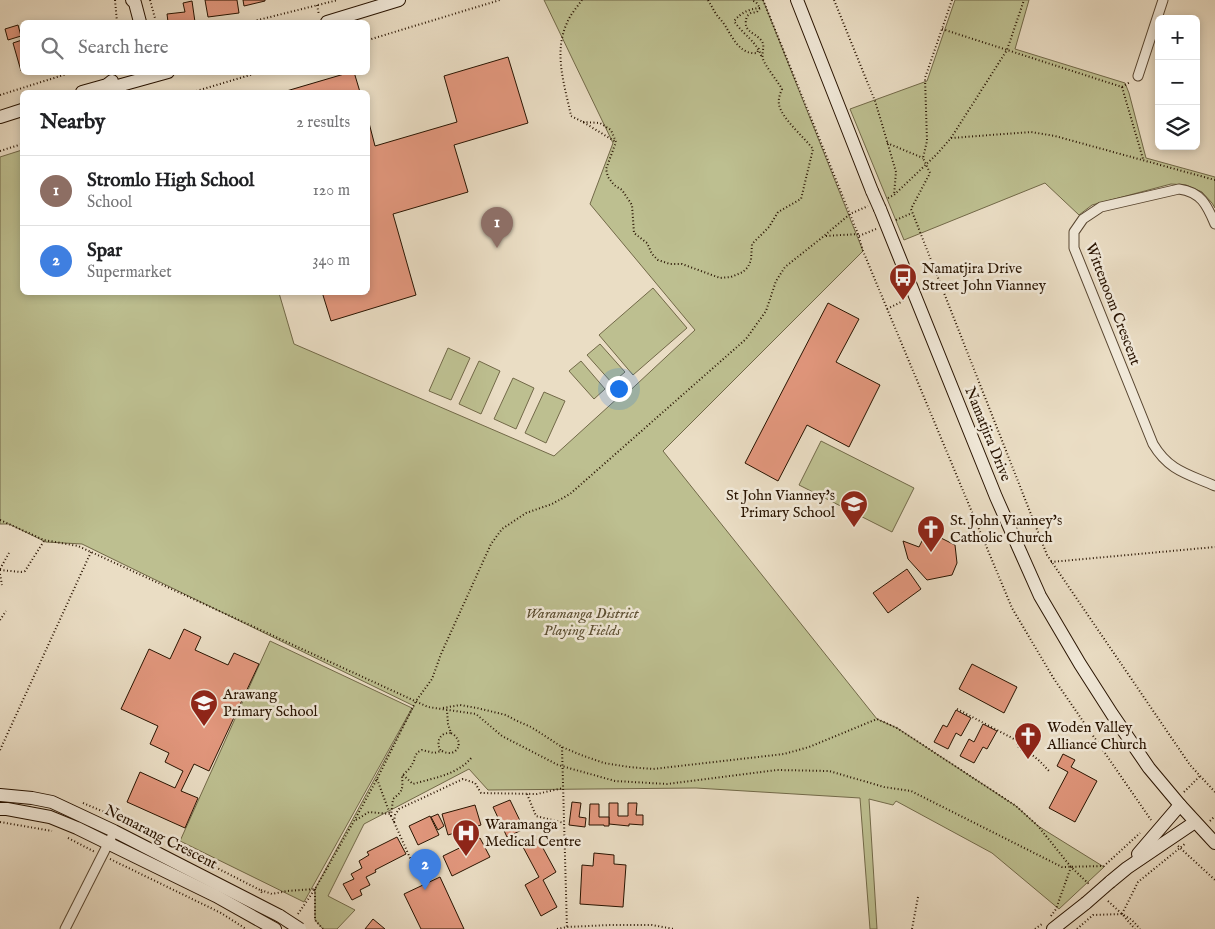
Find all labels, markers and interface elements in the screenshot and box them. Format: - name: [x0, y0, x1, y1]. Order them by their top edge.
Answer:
- map controls: [1155, 15, 1200, 150]
- button: +: [1155, 15, 1200, 60]
- search box: [20, 20, 370, 75]
- icon: search: [38, 34, 66, 62]
- text: Search here: [78, 36, 169, 60]
- button: −: [1155, 60, 1200, 105]
- button: layers: [1155, 105, 1200, 150]
- text: Nearby: [40, 109, 105, 136]
- text: 2 results: [296, 113, 350, 133]
- text: Stromlo High School: [87, 169, 254, 193]
- text: 1: [53, 181, 59, 201]
- text: 120 m: [313, 181, 350, 201]
- text: School: [87, 193, 132, 213]
- pin: 1: [481, 207, 513, 248]
- text: Spar: [87, 239, 122, 263]
- street label: Wittenoom Crescent: [1081, 240, 1145, 368]
- text: 2: [52, 251, 60, 271]
- text: 340 m: [312, 251, 350, 271]
- place label: Namatjira Drive Street John Vianney: [922, 259, 1047, 295]
- bus stop icon: Namatjira Drive Street John Vianney: [888, 262, 918, 301]
- text: Supermarket: [87, 263, 172, 283]
- your location: [606, 376, 632, 402]
- street label: Namatjira Drive: [960, 384, 1016, 484]
- place label: St John Vianney's Primary School: [726, 486, 836, 522]
- school or university icon: St John Vianney's Primary School: [839, 489, 869, 528]
- place label: St. John Vianney's Catholic Church: [950, 511, 1062, 547]
- church icon: St. John Vianney's Catholic Church: [916, 514, 946, 553]
- park label: Waramanga District Playing Fields: [525, 604, 640, 641]
- place label: Arawang Primary School: [222, 685, 319, 721]
- school or university icon: Arawang Primary School: [189, 688, 219, 727]
- place label: Woden Valley Alliance Church: [1046, 718, 1147, 754]
- church icon: Woden Valley Alliance Church: [1013, 721, 1043, 760]
- street label: Nemarang Crescent: [102, 800, 220, 874]
- place label: Waramanga Medical Centre: [485, 815, 581, 851]
- hospital icon: Waramanga Medical Centre: [451, 818, 481, 857]
- pin: 2: [409, 849, 441, 890]

